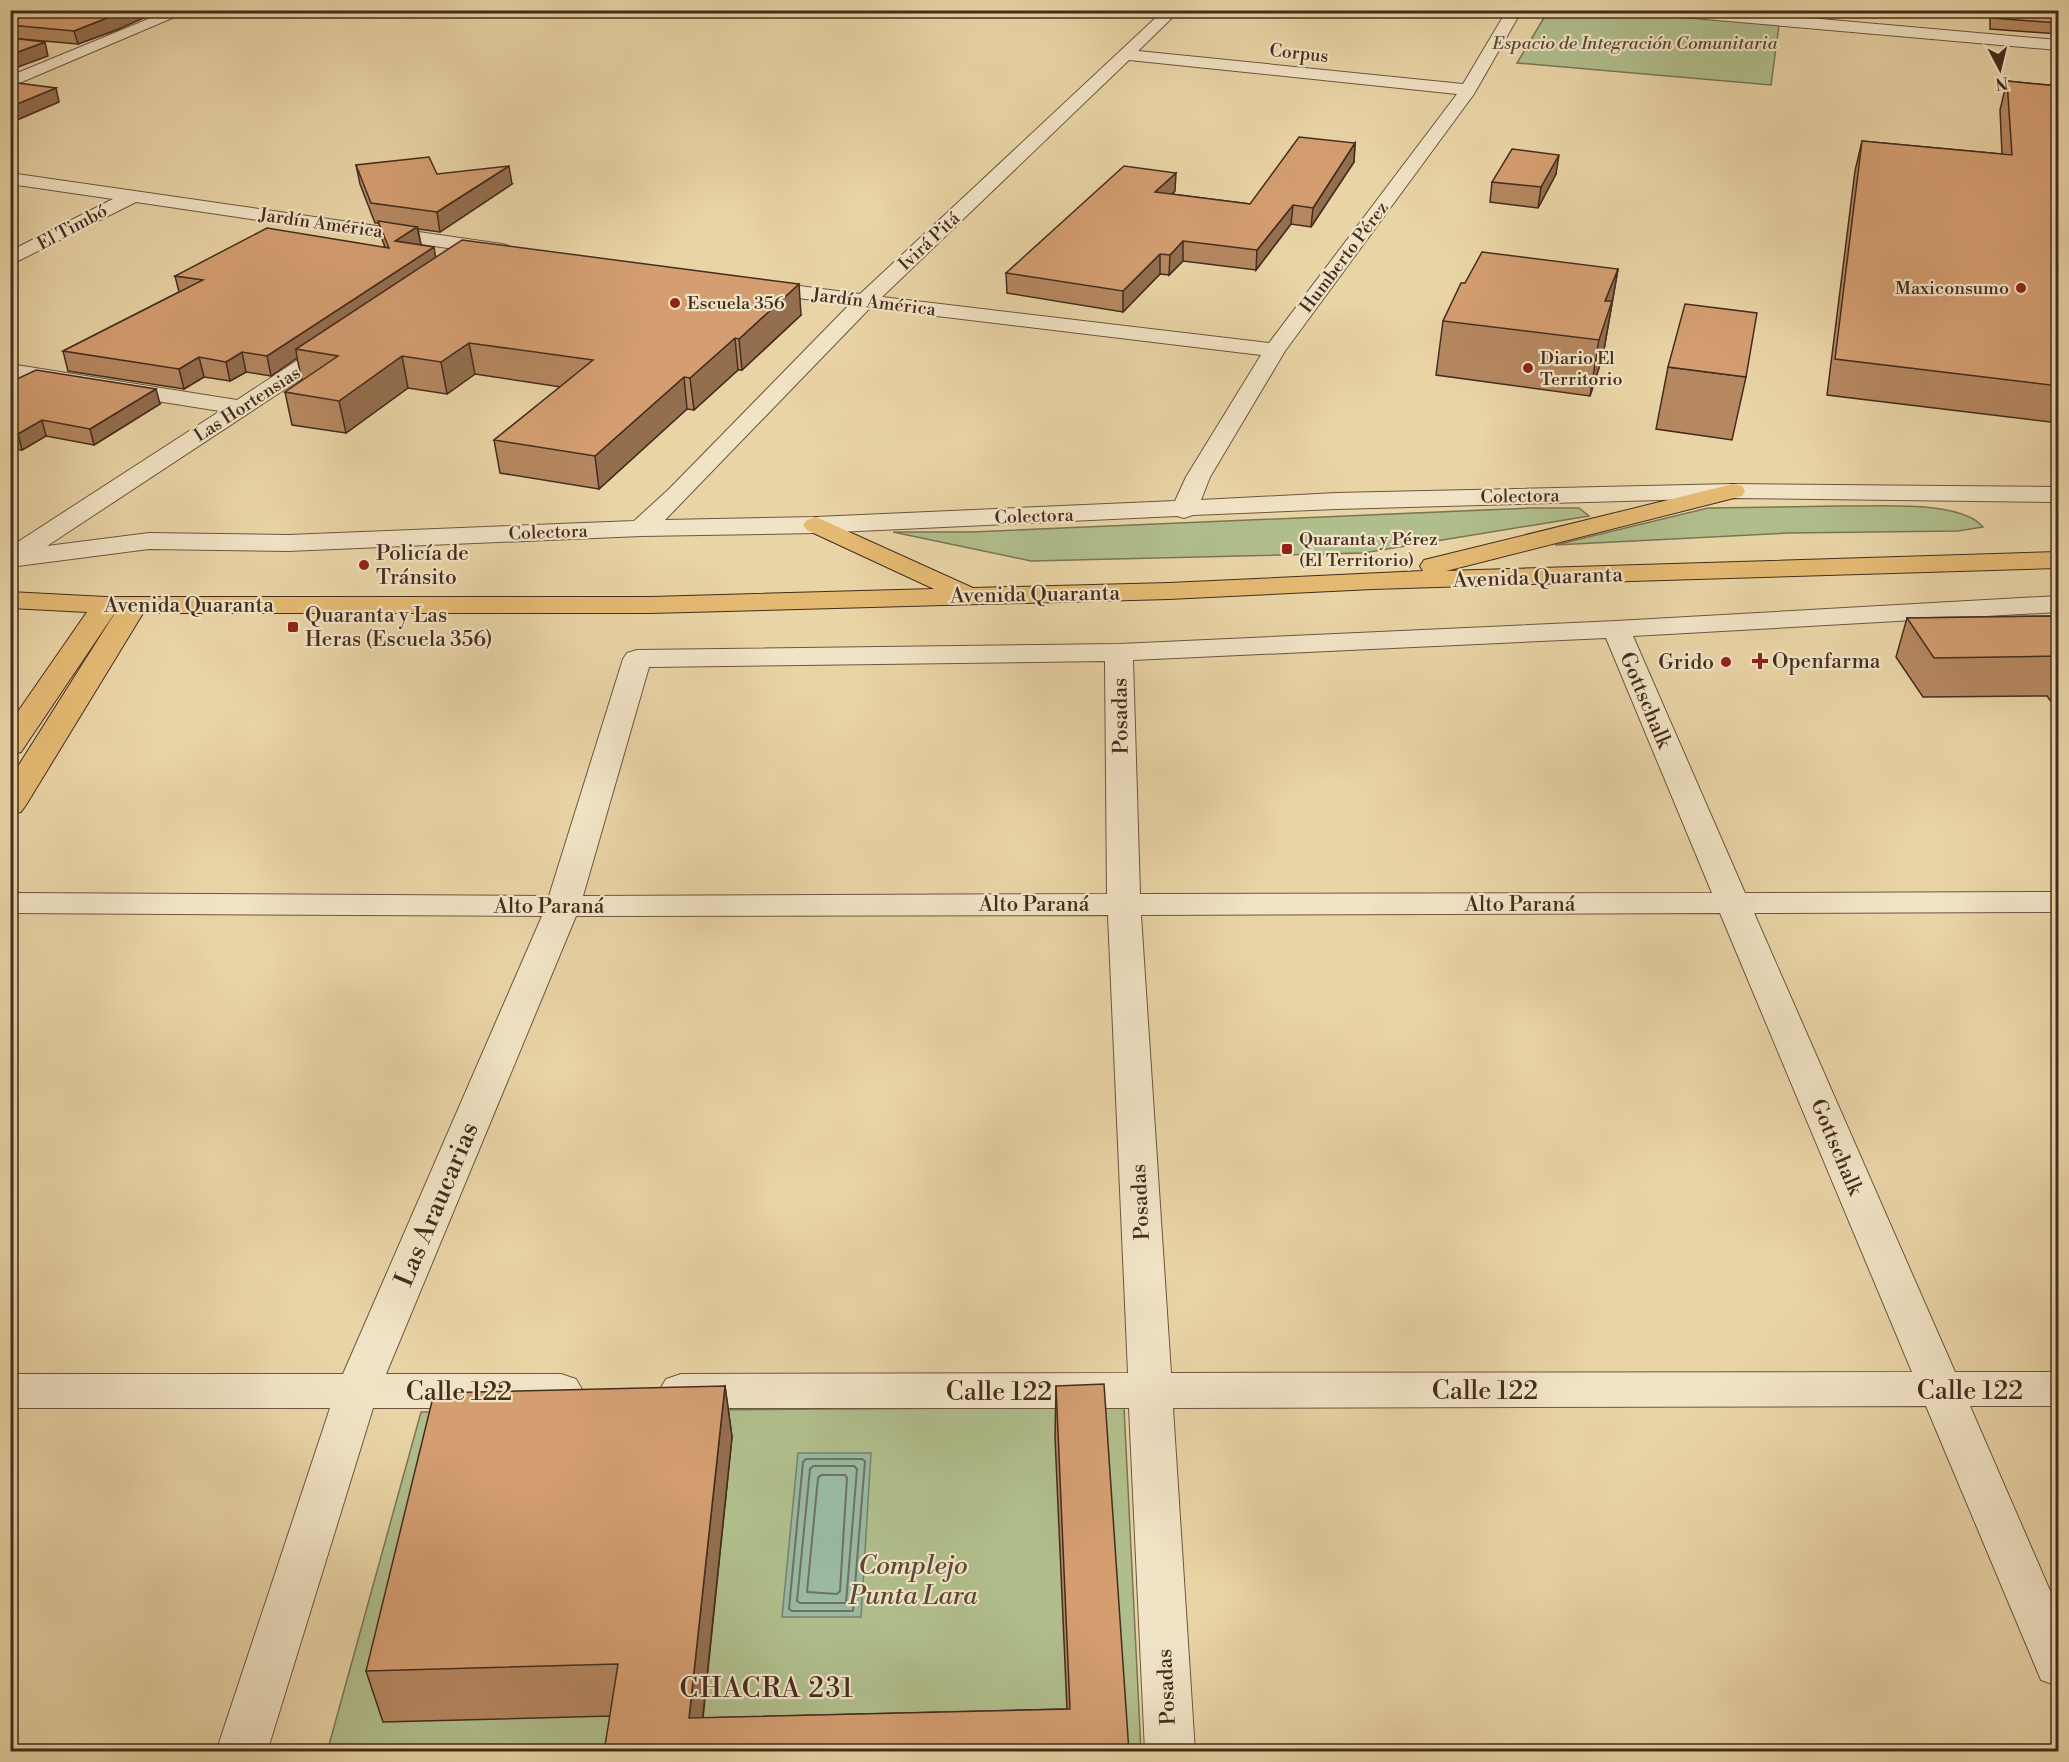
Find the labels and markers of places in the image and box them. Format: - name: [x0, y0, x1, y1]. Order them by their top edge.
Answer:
- place label: Maxiconsumo: [1895, 277, 2009, 300]
- marker: Maxiconsumo: [2014, 281, 2028, 295]
- place label: Escuela 356: [687, 292, 785, 315]
- marker: Escuela 356: [668, 296, 682, 310]
- place label: Diario El Territorio: [1540, 347, 1623, 391]
- marker: Diario El Territorio: [1521, 361, 1535, 375]
- place label: Quaranta y Pérez (El Territorio): [1299, 528, 1438, 572]
- place label: Policía de Tránsito: [376, 541, 469, 591]
- marker: Quaranta y Pérez (El Territorio): [1280, 542, 1294, 556]
- marker: Policía de Tránsito: [357, 558, 371, 572]
- place label: Quaranta y Las Heras (Escuela 356): [305, 603, 493, 653]
- marker: Quaranta y Las Heras (Escuela 356): [286, 620, 300, 634]
- place label: Openfarma: [1772, 649, 1881, 675]
- place label: Grido: [1658, 650, 1714, 676]
- marker: Openfarma: [1753, 654, 1767, 668]
- marker: Grido: [1719, 655, 1733, 669]

